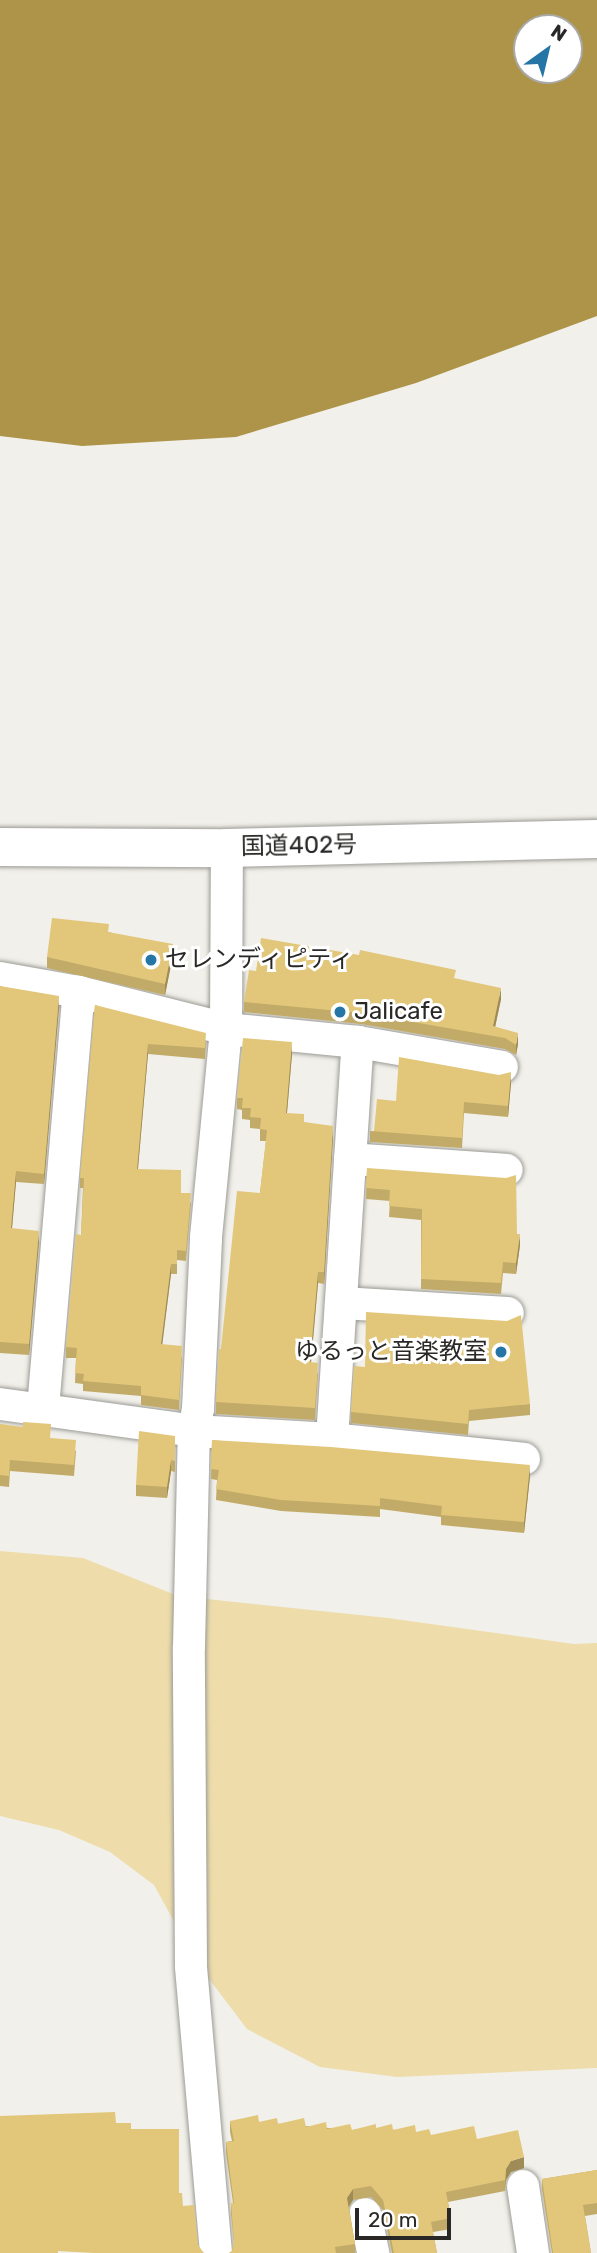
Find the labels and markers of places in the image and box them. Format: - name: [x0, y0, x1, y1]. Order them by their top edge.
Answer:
- place label: セレンディピティ: [165, 946, 357, 974]
- marker: セレンディピティ: [143, 952, 159, 968]
- place label: Jalicafe: [354, 998, 443, 1026]
- marker: Jalicafe: [332, 1004, 348, 1020]
- place label: ゆるっと音楽教室: [295, 1338, 487, 1366]
- marker: ゆるっと音楽教室: [493, 1344, 509, 1360]

